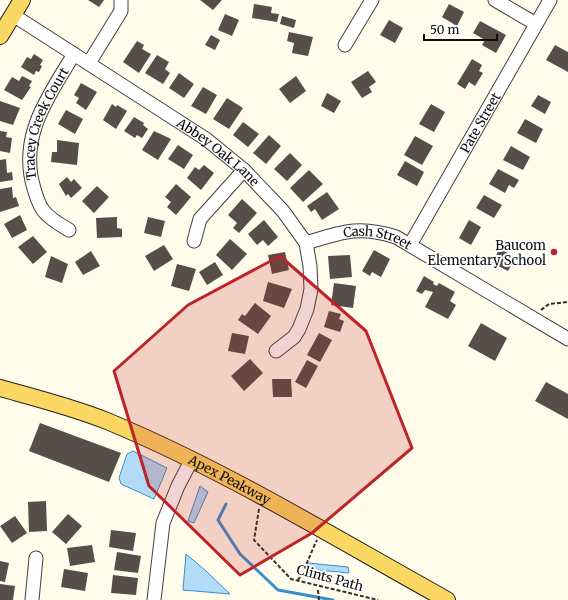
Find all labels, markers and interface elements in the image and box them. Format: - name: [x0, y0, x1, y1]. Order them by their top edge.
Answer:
- scale bar: [424, 16, 497, 42]
- text: 50 m: [430, 22, 459, 37]
- street label: Tracey Creek Court: [21, 64, 72, 182]
- street label: Pate Street: [456, 89, 504, 156]
- street label: Abbey Oak Lane: [173, 113, 263, 190]
- street label: Cash Street: [342, 222, 415, 253]
- place label: Baucom Elementary School: [428, 237, 546, 269]
- marker: Baucom Elementary School: [549, 247, 559, 257]
- street label: Apex Peakway: [185, 451, 274, 508]
- street label: Clints Path: [295, 561, 366, 595]

